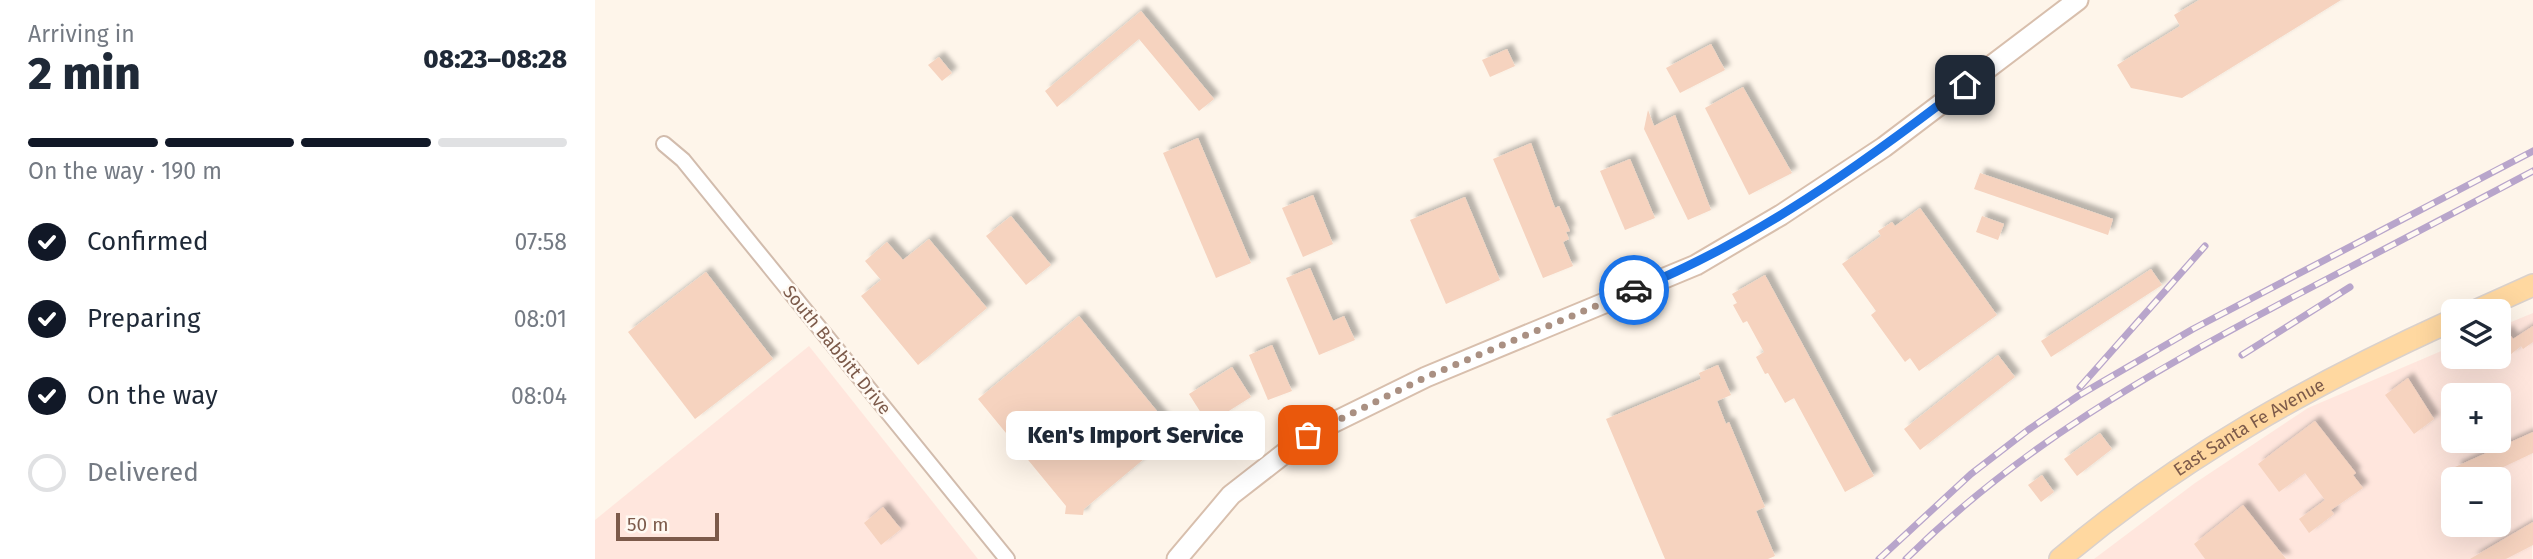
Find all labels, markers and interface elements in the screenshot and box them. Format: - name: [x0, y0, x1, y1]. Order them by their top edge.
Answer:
- text: Arriving in: [28, 20, 135, 48]
- text: 08:23–08:28: [423, 44, 567, 75]
- text: 2 min: [28, 46, 141, 101]
- pin: [1935, 55, 1995, 115]
- icon: home: [1946, 66, 1984, 104]
- text: On the way · 190 m: [28, 157, 222, 185]
- icon: check: [28, 223, 66, 261]
- text: Confirmed: [87, 226, 208, 257]
- text: 07:58: [515, 228, 567, 256]
- courier: [1599, 255, 1669, 325]
- icon: car: [1615, 271, 1653, 309]
- street label: South Babbitt Drive: [778, 281, 896, 419]
- map controls: [2441, 299, 2511, 537]
- button: layers: [2441, 299, 2511, 369]
- icon: check: [28, 300, 66, 338]
- text: Preparing: [87, 303, 200, 334]
- text: 08:01: [514, 305, 567, 333]
- street label: East Santa Fe Avenue: [2169, 374, 2329, 481]
- icon: check: [28, 377, 66, 415]
- text: On the way: [87, 380, 218, 411]
- text: 08:04: [511, 382, 567, 410]
- button: +: [2441, 383, 2511, 453]
- pin: [1278, 405, 1338, 465]
- callout: Ken's Import Service: [1007, 410, 1266, 460]
- icon: bag: [1289, 416, 1327, 454]
- text: Ken's Import Service: [1027, 421, 1244, 449]
- text: Delivered: [87, 457, 199, 488]
- button: −: [2441, 467, 2511, 537]
- scale bar: [616, 510, 719, 542]
- text: 50 m: [627, 513, 668, 536]

